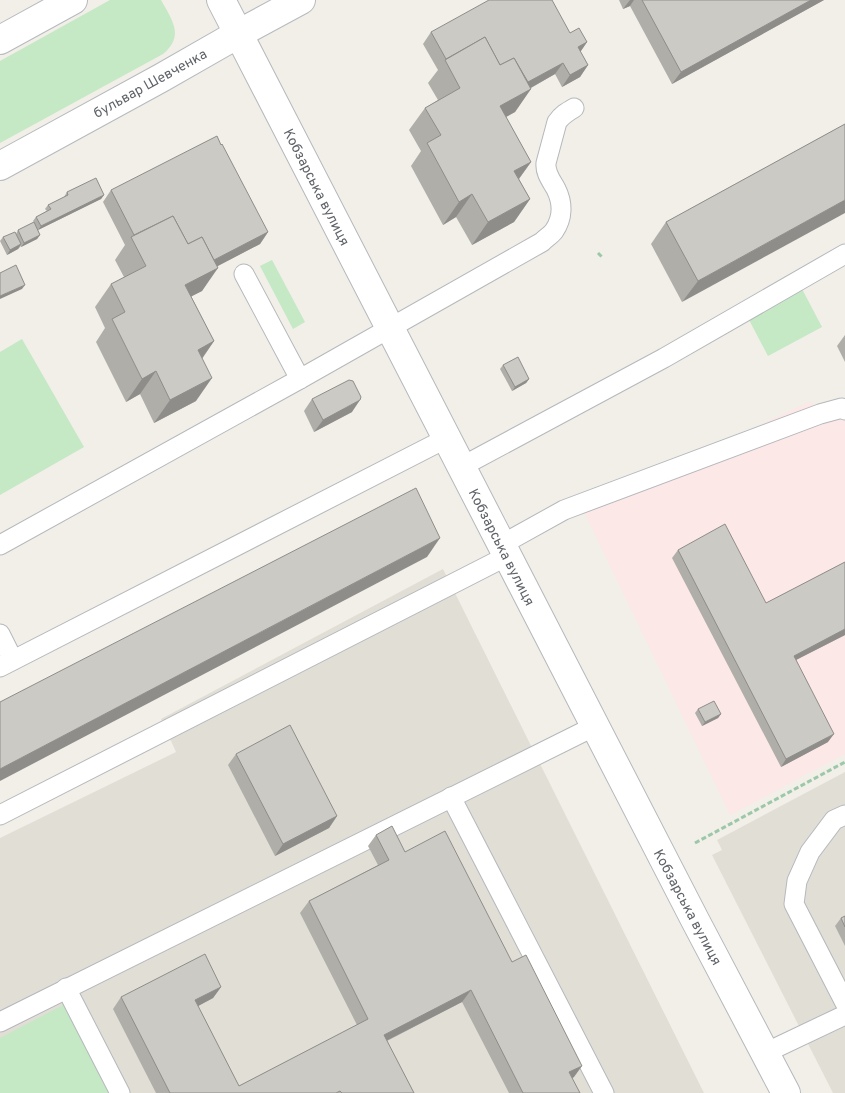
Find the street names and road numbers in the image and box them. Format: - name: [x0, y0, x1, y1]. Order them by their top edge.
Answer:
- street label: бульвар Шевченка: [91, 46, 210, 123]
- street label: Кобзарська вулиця: [279, 126, 352, 249]
- street label: Кобзарська вулиця: [464, 486, 537, 609]
- street label: Кобзарська вулиця: [649, 847, 724, 969]

